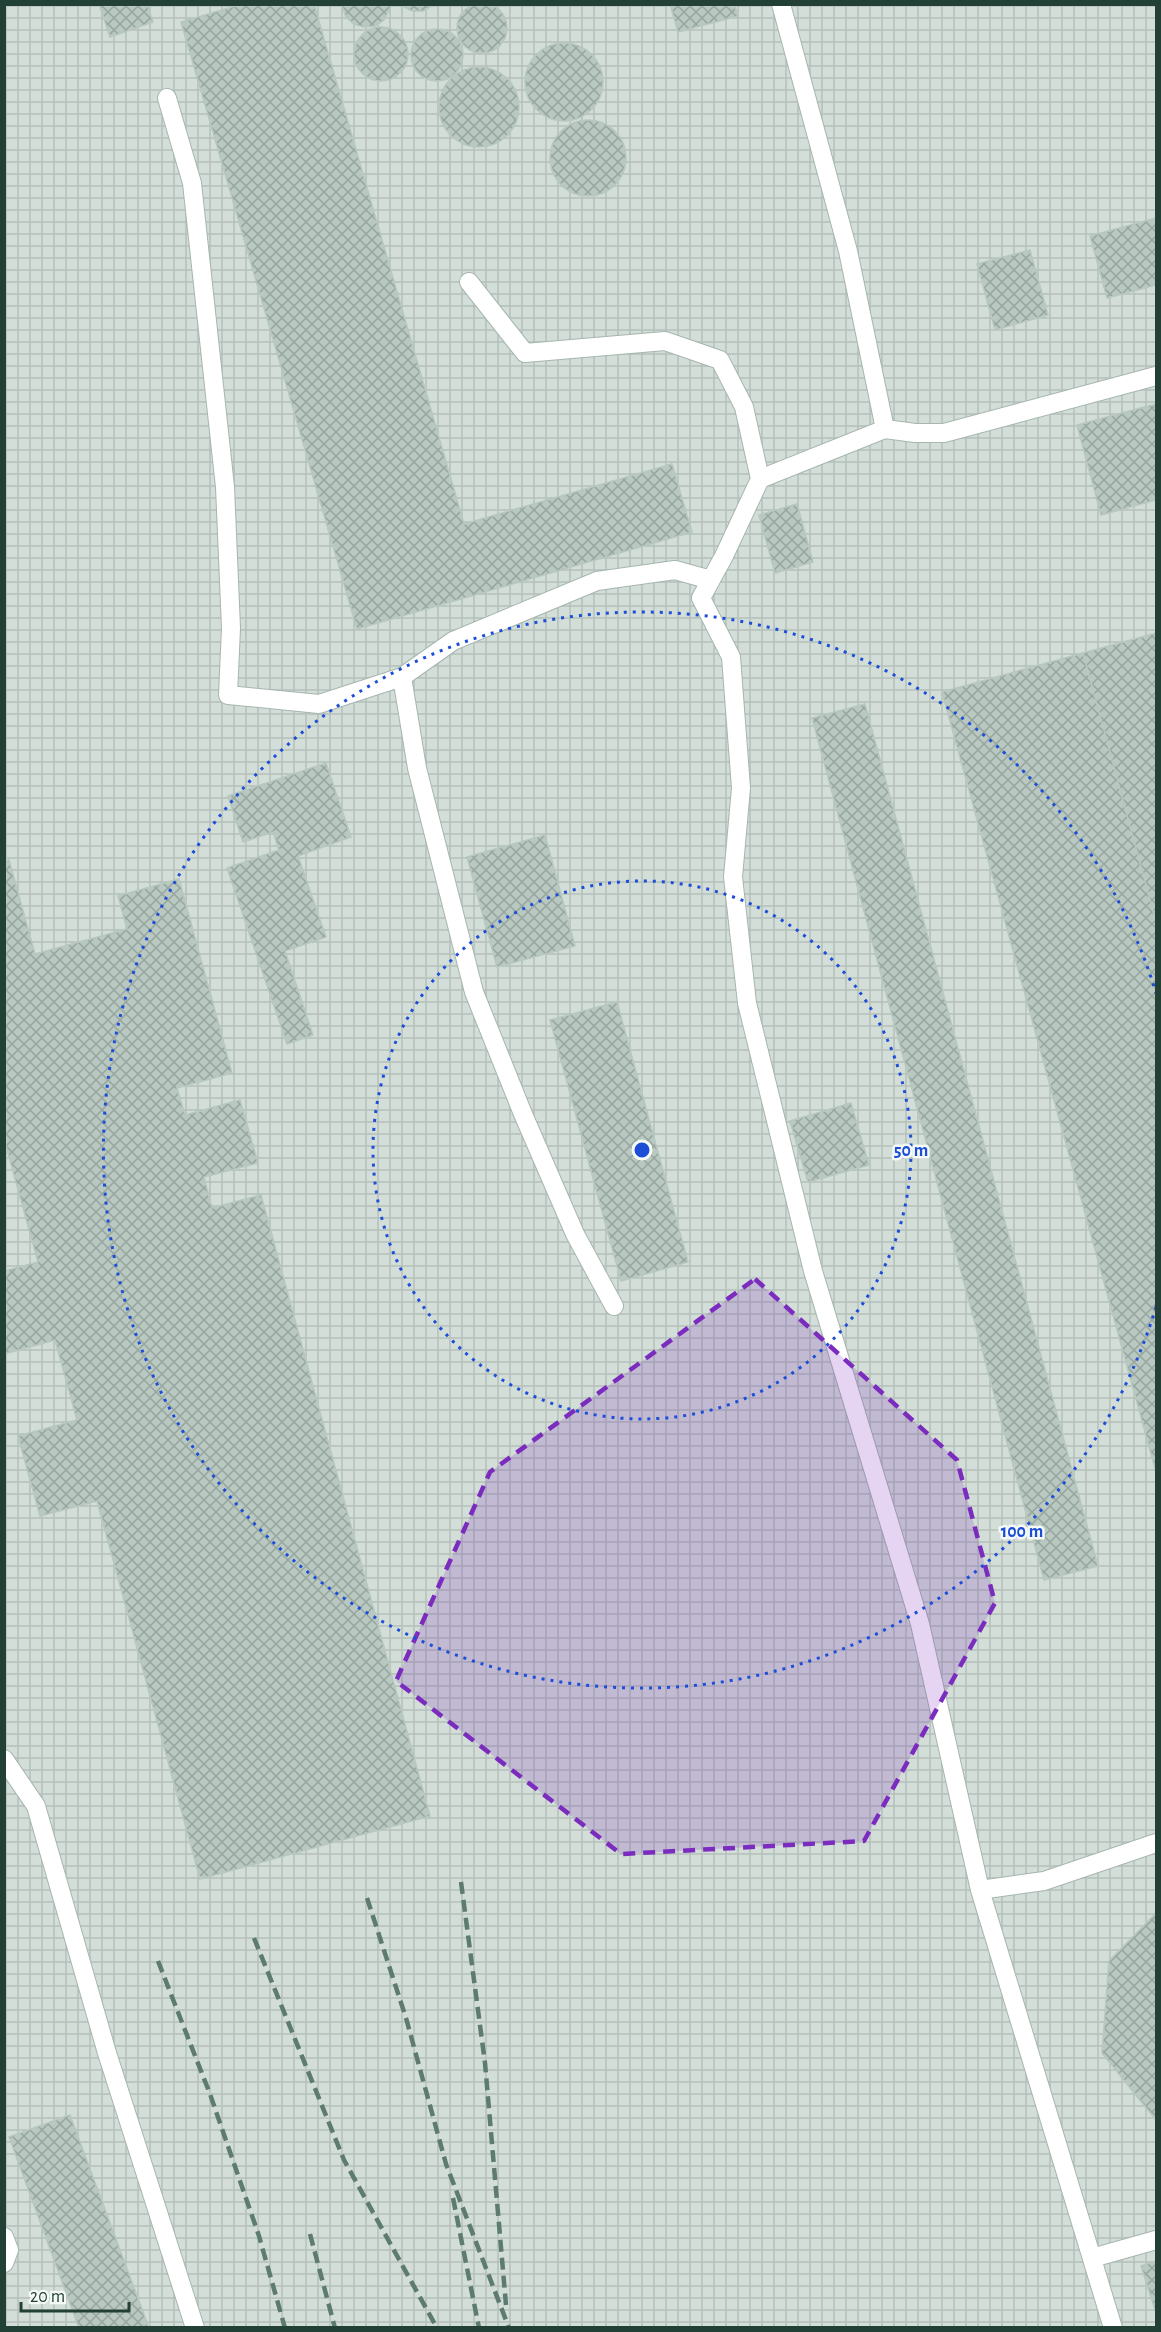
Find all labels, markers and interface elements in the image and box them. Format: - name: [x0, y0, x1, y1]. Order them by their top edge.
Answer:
- centre of rings: [632, 1140, 652, 1160]
- text: 50 m: [894, 1142, 928, 1160]
- text: 100 m: [1001, 1523, 1043, 1541]
- scale bar: [21, 2275, 129, 2313]
- text: 20 m: [30, 2288, 65, 2306]

